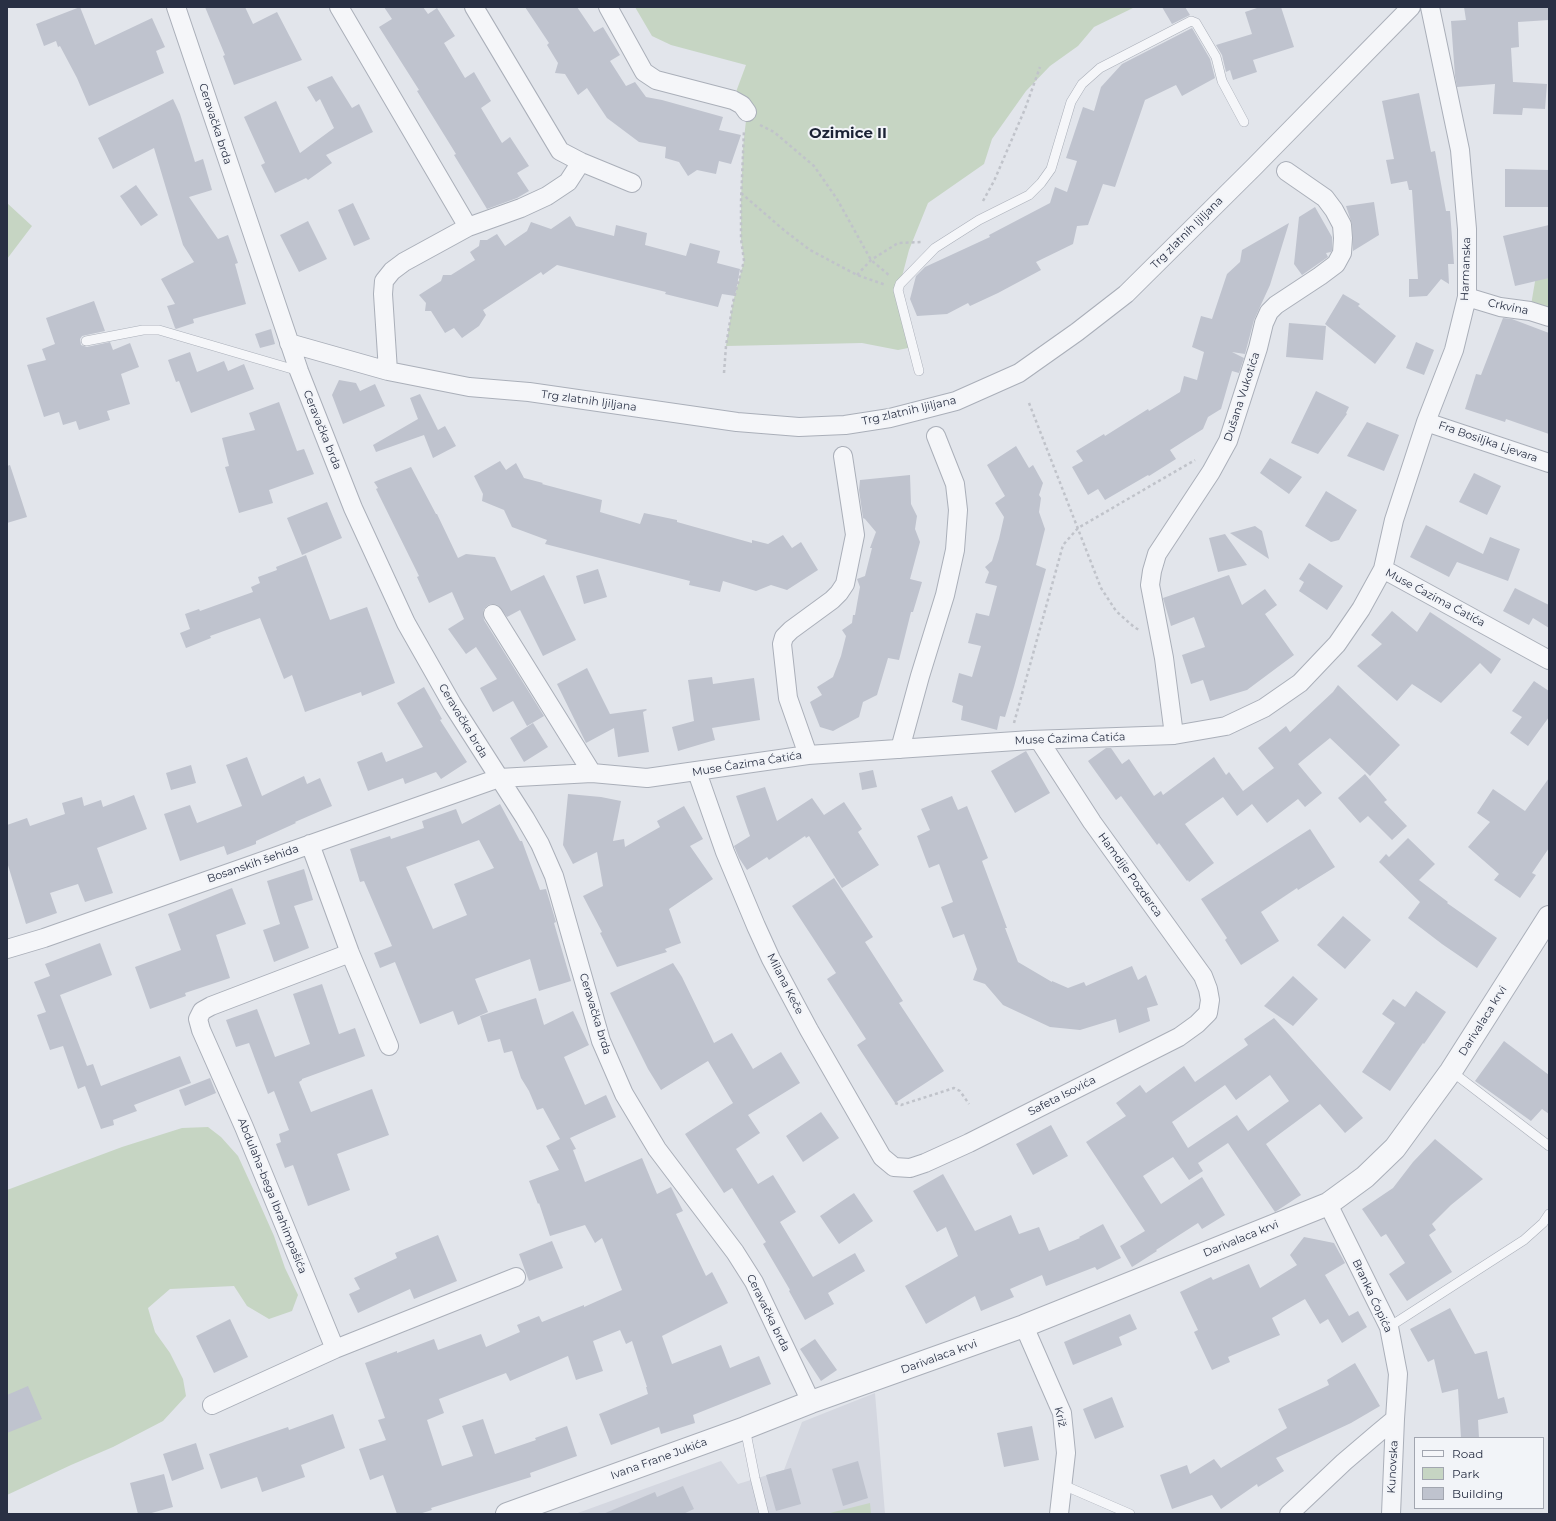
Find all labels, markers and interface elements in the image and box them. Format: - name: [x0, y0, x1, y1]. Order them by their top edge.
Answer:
- street label: Ceravačka brda: [196, 82, 234, 166]
- district label: Ozimice II: [809, 125, 887, 143]
- street label: Trg zlatnih ljiljana: [1148, 194, 1226, 272]
- street label: Harmanska: [1458, 237, 1474, 301]
- street label: Crkvina: [1486, 296, 1530, 318]
- street label: Dušana Vukotića: [1221, 351, 1263, 443]
- street label: Ceravačka brda: [300, 388, 344, 472]
- street label: Trg zlatnih ljiljana: [540, 388, 638, 414]
- street label: Trg zlatnih ljiljana: [861, 394, 957, 428]
- street label: Fra Bosiljka Ljevara: [1437, 419, 1539, 465]
- street label: Muse Ćazima Ćatića: [1383, 566, 1487, 630]
- street label: Ceravačka brda: [436, 681, 490, 761]
- street label: Muse Ćazima Ćatića: [1014, 730, 1126, 748]
- street label: Muse Ćazima Ćatića: [691, 749, 803, 779]
- street label: Hamdije Pozderca: [1095, 830, 1165, 920]
- street label: Bosanskih šehida: [205, 842, 301, 886]
- street label: Milana Keče: [764, 951, 806, 1017]
- street label: Ceravačka brda: [576, 972, 614, 1056]
- street label: Darivalaca krvi: [1456, 984, 1510, 1058]
- street label: Safeta Isovića: [1026, 1073, 1098, 1119]
- street label: Abdulaha-bega Ibrahimpašića: [235, 1116, 309, 1276]
- street label: Darivalaca krvi: [1201, 1218, 1281, 1260]
- street label: Branka Ćopića: [1349, 1257, 1395, 1335]
- street label: Ceravačka brda: [744, 1272, 792, 1354]
- street label: Darivalaca krvi: [899, 1337, 979, 1377]
- street label: Križ: [1051, 1405, 1069, 1429]
- street label: Ivana Frane Jukića: [609, 1435, 709, 1483]
- legend: [1414, 1437, 1544, 1509]
- street label: Kunovska: [1385, 1440, 1401, 1494]
- text: Road: [1452, 1446, 1483, 1461]
- text: Park: [1452, 1466, 1479, 1481]
- text: Building: [1452, 1486, 1503, 1501]

